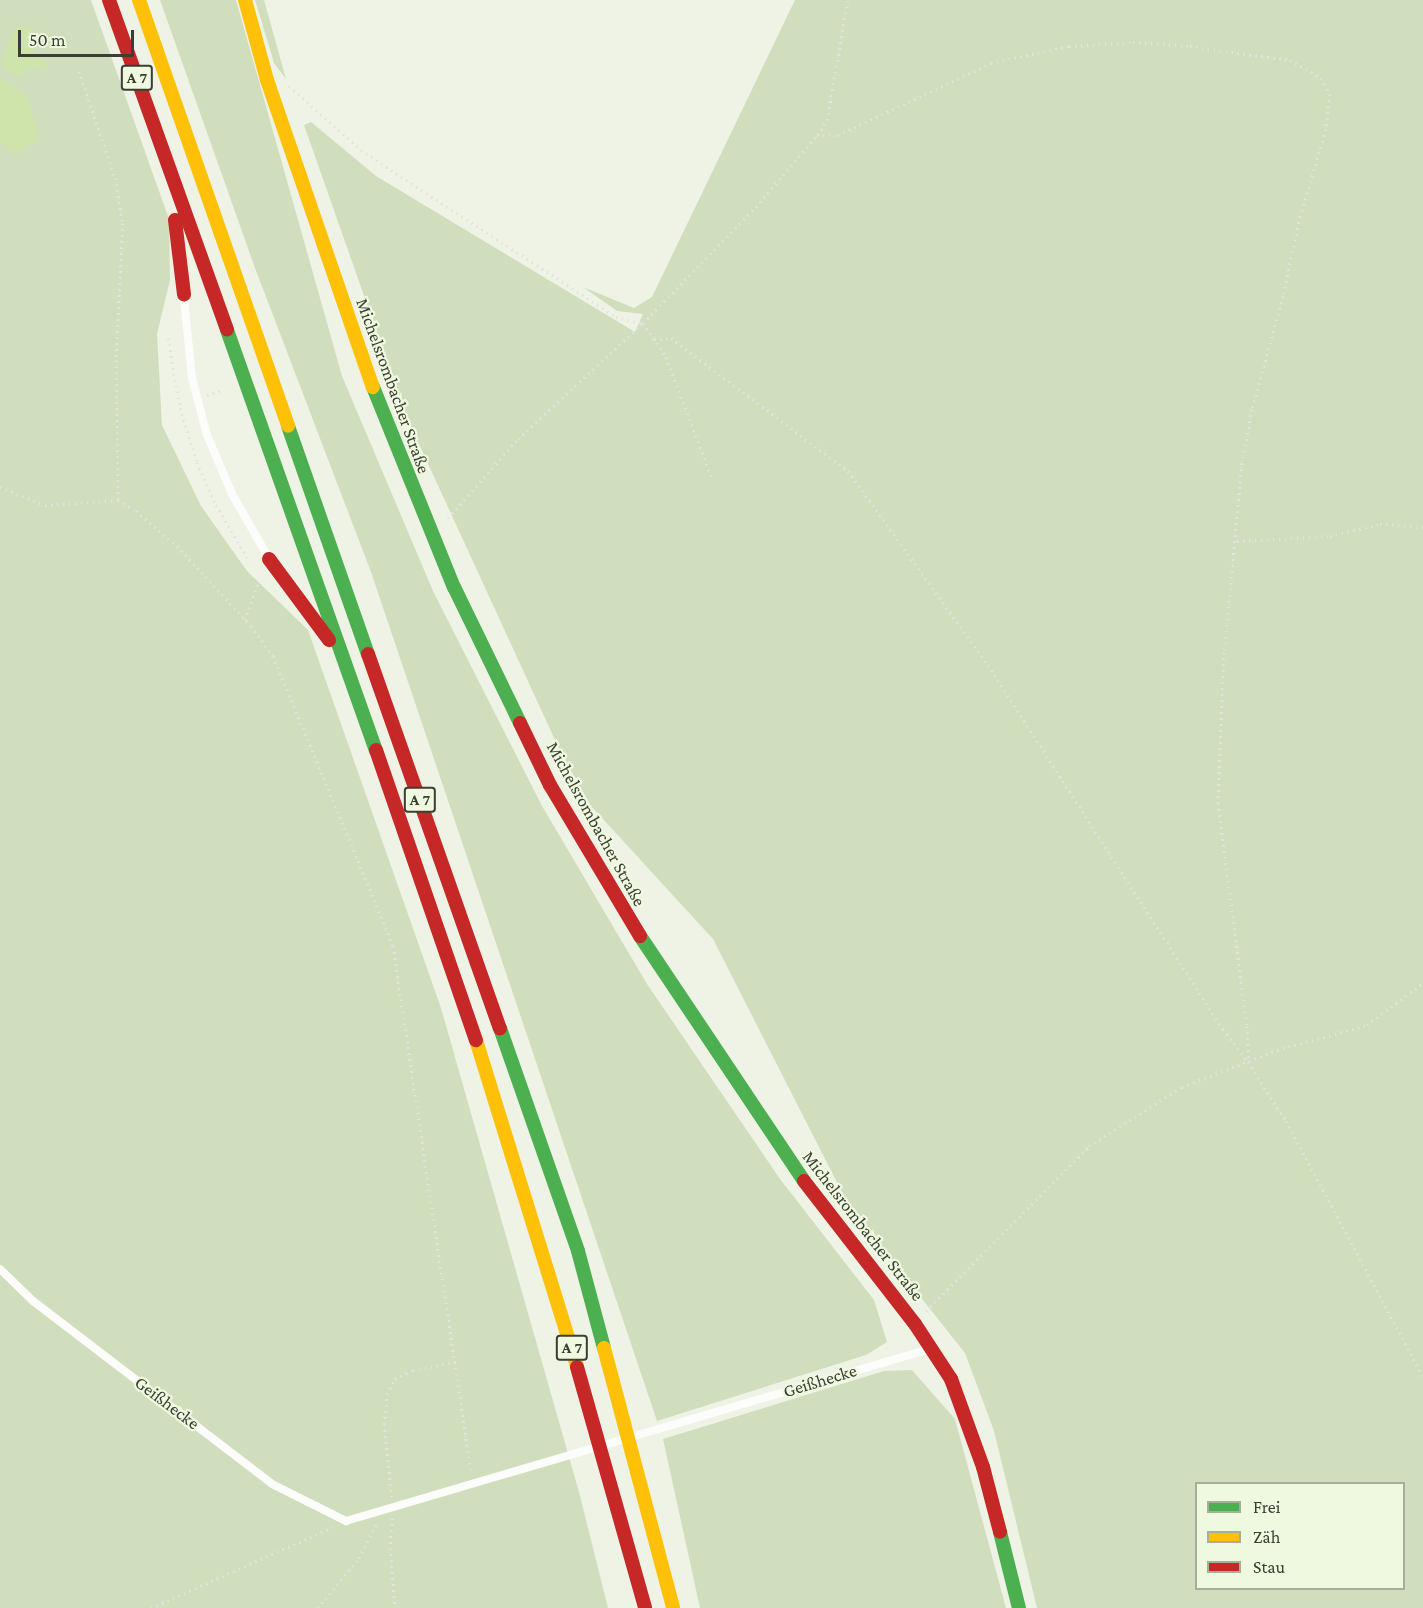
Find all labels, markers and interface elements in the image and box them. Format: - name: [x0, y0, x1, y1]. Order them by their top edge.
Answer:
- scale bar: [21, 18, 136, 56]
- text: 50 m: [29, 30, 66, 50]
- road number: A 7: [120, 65, 154, 91]
- street label: Michelsrombacher Straße: [351, 295, 435, 477]
- street label: Michelsrombacher Straße: [542, 738, 650, 910]
- road number: A 7: [404, 787, 436, 813]
- street label: Michelsrombacher Straße: [798, 1147, 928, 1305]
- road number: A 7: [556, 1335, 588, 1361]
- street label: Geißhecke: [781, 1360, 859, 1402]
- street label: Geißhecke: [130, 1372, 204, 1434]
- legend: [1195, 1482, 1405, 1590]
- text: Frei: [1253, 1497, 1280, 1517]
- text: Zäh: [1253, 1527, 1280, 1547]
- text: Stau: [1253, 1557, 1285, 1577]

